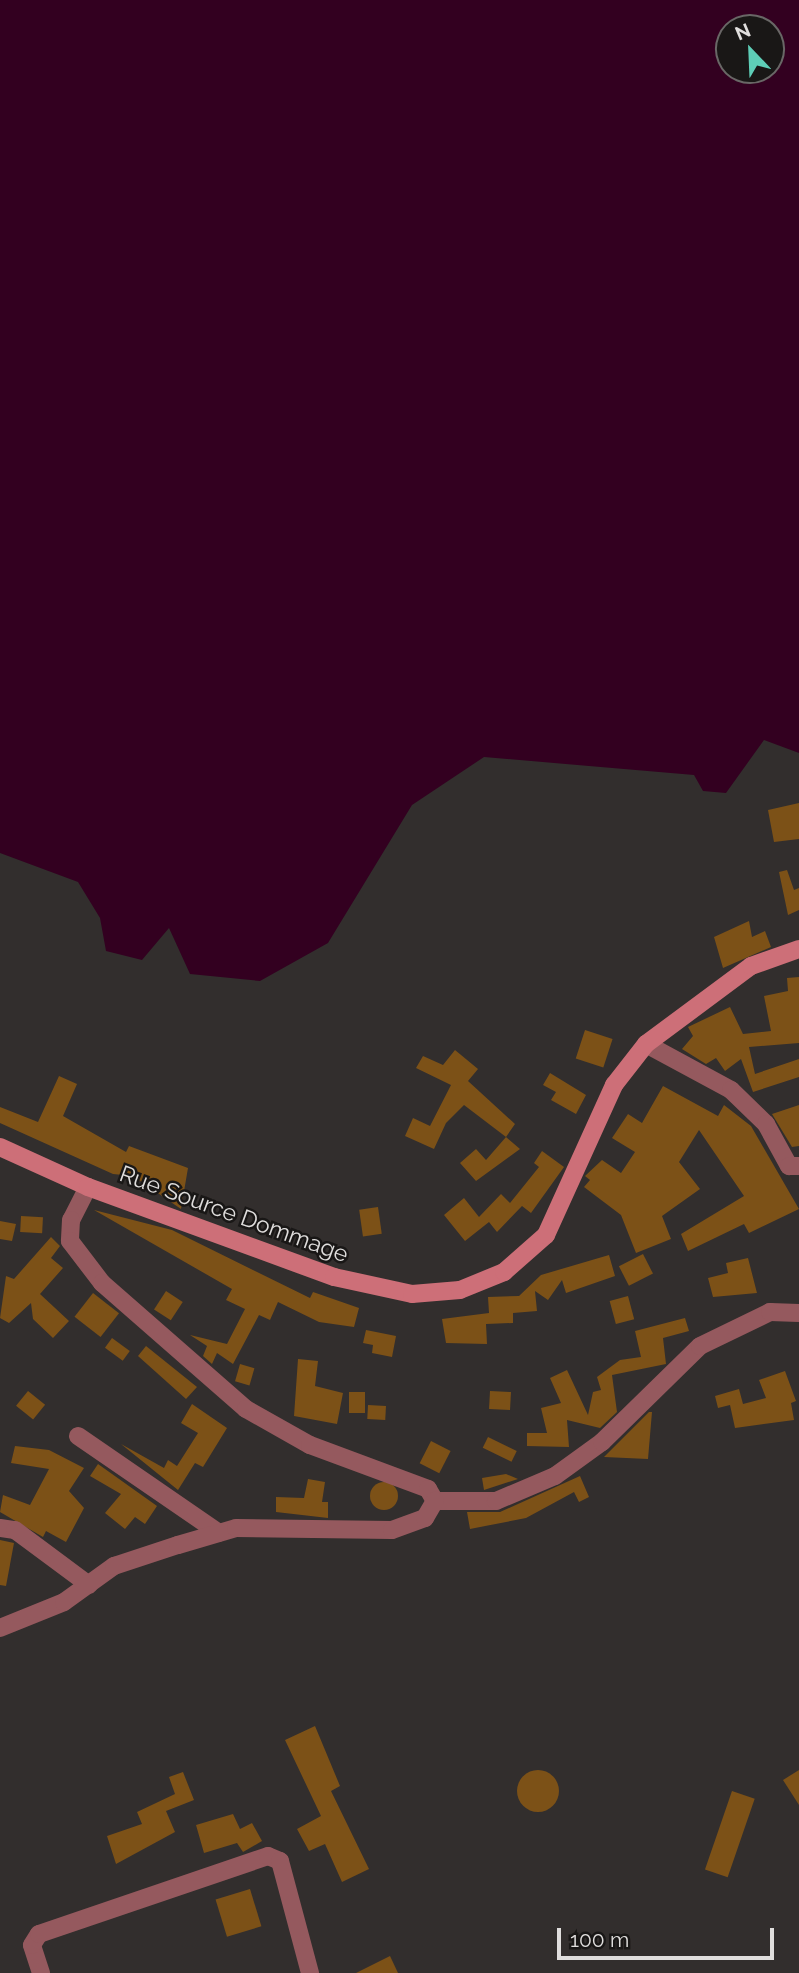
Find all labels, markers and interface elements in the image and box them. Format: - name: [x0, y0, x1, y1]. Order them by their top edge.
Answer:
- north arrow: [715, 14, 785, 84]
- text: N: [732, 19, 754, 44]
- street label: Rue Source Dommage: [116, 1160, 352, 1268]
- scale bar: [561, 1913, 778, 1957]
- text: 100 m: [570, 1927, 629, 1952]

